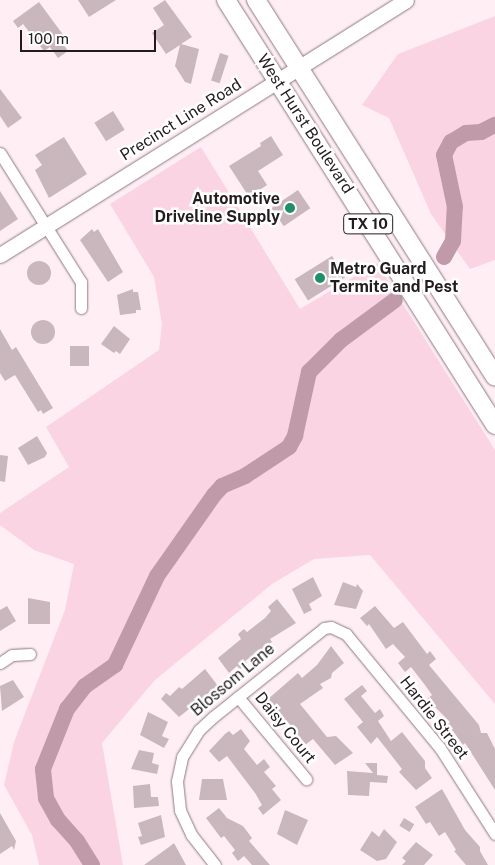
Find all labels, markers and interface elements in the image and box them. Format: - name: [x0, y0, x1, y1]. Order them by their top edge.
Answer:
- scale bar: [22, 20, 159, 52]
- text: 100 m: [28, 30, 69, 47]
- street label: West Hurst Boulevard: [253, 51, 357, 197]
- street label: Precinct Line Road: [117, 75, 245, 165]
- place label: Automotive Driveline Supply: [155, 189, 280, 227]
- marker: Automotive Driveline Supply: [284, 202, 296, 214]
- road number: TX 10: [343, 212, 393, 236]
- place label: Metro Guard Termite and Pest: [330, 259, 459, 297]
- marker: Metro Guard Termite and Pest: [314, 272, 326, 284]
- street label: Blossom Lane: [187, 639, 279, 721]
- street label: Hardie Street: [396, 673, 472, 763]
- street label: Daisy Court: [250, 689, 320, 767]

